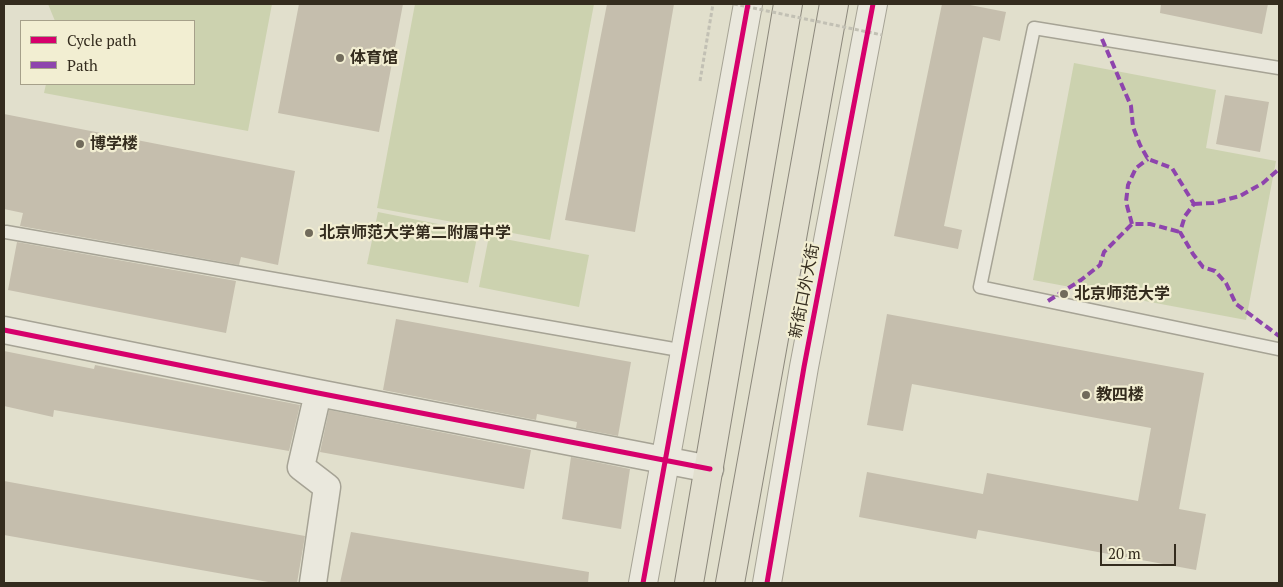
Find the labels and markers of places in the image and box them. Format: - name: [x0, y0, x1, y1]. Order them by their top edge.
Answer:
- place label: 体育馆: [350, 48, 398, 68]
- marker: 体育馆: [334, 52, 346, 64]
- place label: 博学楼: [90, 134, 138, 154]
- marker: 博学楼: [74, 138, 86, 150]
- place label: 北京师范大学第二附属中学: [319, 223, 511, 243]
- marker: 北京师范大学第二附属中学: [303, 227, 315, 239]
- place label: 北京师范大学: [1074, 284, 1170, 304]
- marker: 北京师范大学: [1058, 288, 1070, 300]
- place label: 教四楼: [1096, 385, 1144, 405]
- marker: 教四楼: [1080, 389, 1092, 401]

